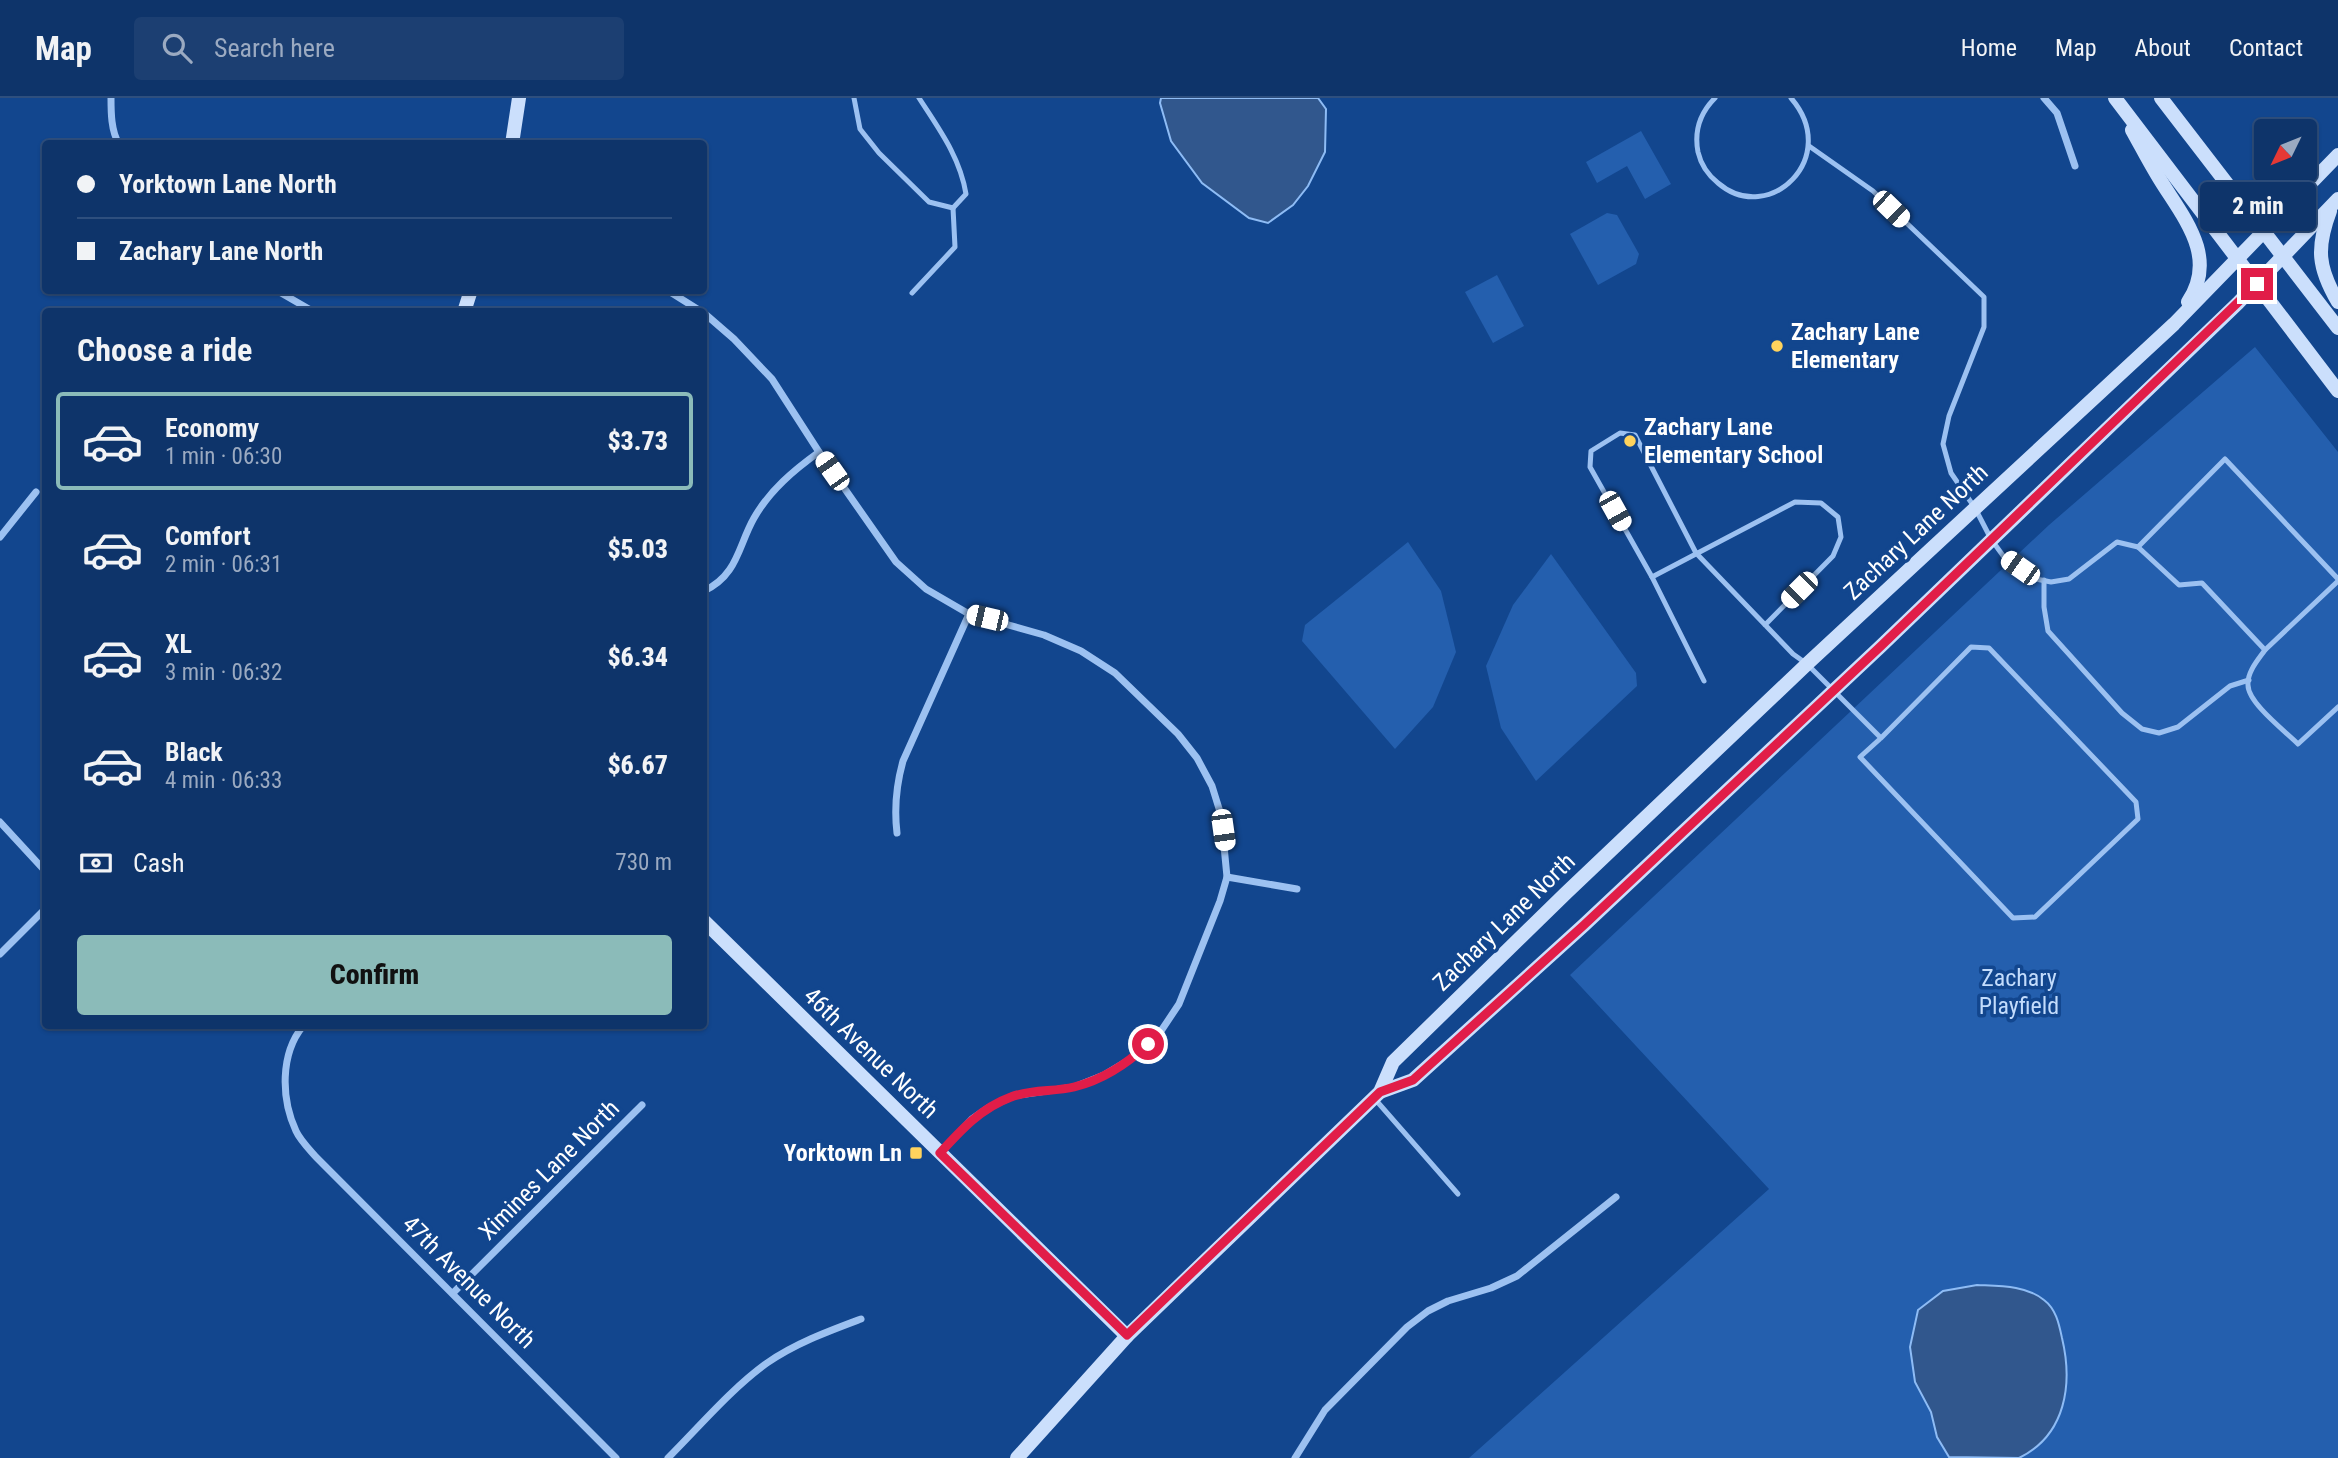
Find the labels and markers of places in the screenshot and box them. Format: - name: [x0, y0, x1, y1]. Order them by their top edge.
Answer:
- place label: Zachary Lane Elementary: [1791, 318, 1920, 374]
- marker: Zachary Lane Elementary: [1769, 338, 1785, 354]
- place label: Zachary Lane Elementary School: [1644, 413, 1823, 469]
- marker: Zachary Lane Elementary School: [1622, 433, 1638, 449]
- place label: Yorktown Ln: [784, 1139, 902, 1167]
- marker: Yorktown Ln: [908, 1145, 924, 1161]

